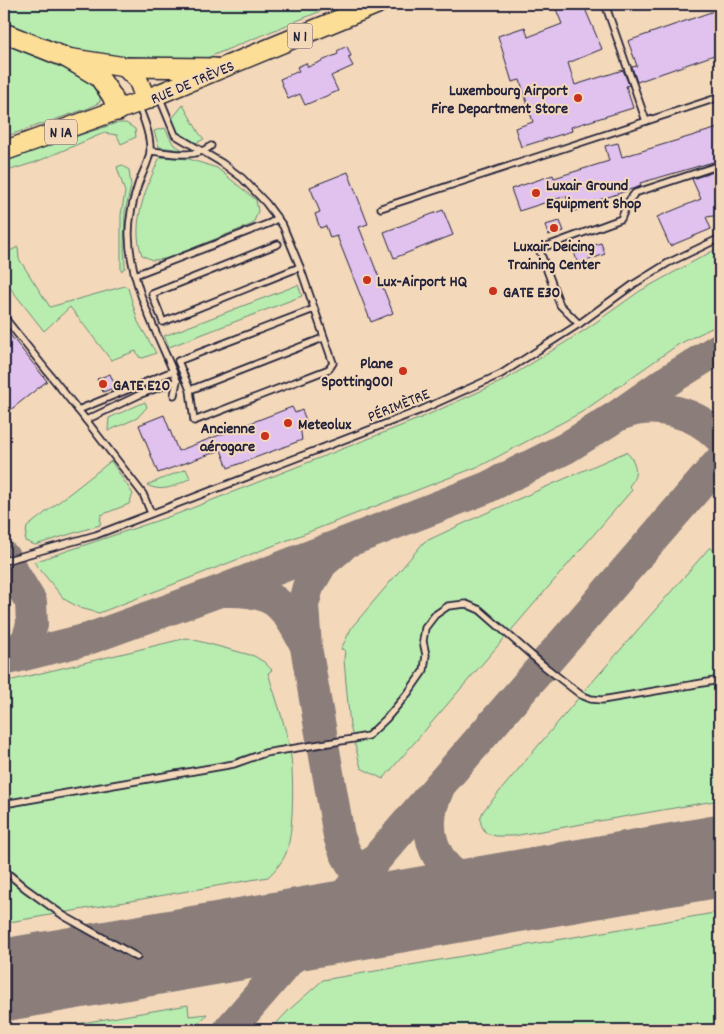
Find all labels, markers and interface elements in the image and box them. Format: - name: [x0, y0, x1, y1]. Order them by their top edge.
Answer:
- road number: N 1: [288, 24, 312, 48]
- street label: RUE DE TRÈVES: [147, 55, 238, 111]
- place label: Luxembourg Airport Fire Department Store: [431, 80, 568, 121]
- marker: Luxembourg Airport Fire Department Store: [572, 92, 584, 104]
- road number: N 1A: [45, 120, 77, 144]
- place label: Luxair Ground Equipment Shop: [546, 175, 641, 216]
- marker: Luxair Ground Equipment Shop: [530, 187, 542, 199]
- marker: Luxair Deicing Training Center: [548, 222, 560, 234]
- place label: Luxair Deicing Training Center: [508, 236, 601, 277]
- place label: Lux-Airport HQ: [377, 271, 468, 294]
- marker: Lux-Airport HQ: [361, 274, 373, 286]
- place label: GATE E30: [503, 282, 560, 305]
- marker: GATE E30: [487, 285, 499, 297]
- place label: Plane Spotting001: [321, 353, 393, 394]
- marker: Plane Spotting001: [397, 365, 409, 377]
- place label: GATE E20: [113, 375, 170, 398]
- marker: GATE E20: [97, 378, 109, 390]
- street label: PÉRIMÈTRE: [364, 383, 434, 429]
- place label: Meteolux: [298, 414, 351, 437]
- marker: Meteolux: [282, 417, 294, 429]
- place label: Ancienne aérogare: [200, 418, 255, 459]
- marker: Ancienne aérogare: [259, 430, 271, 442]

